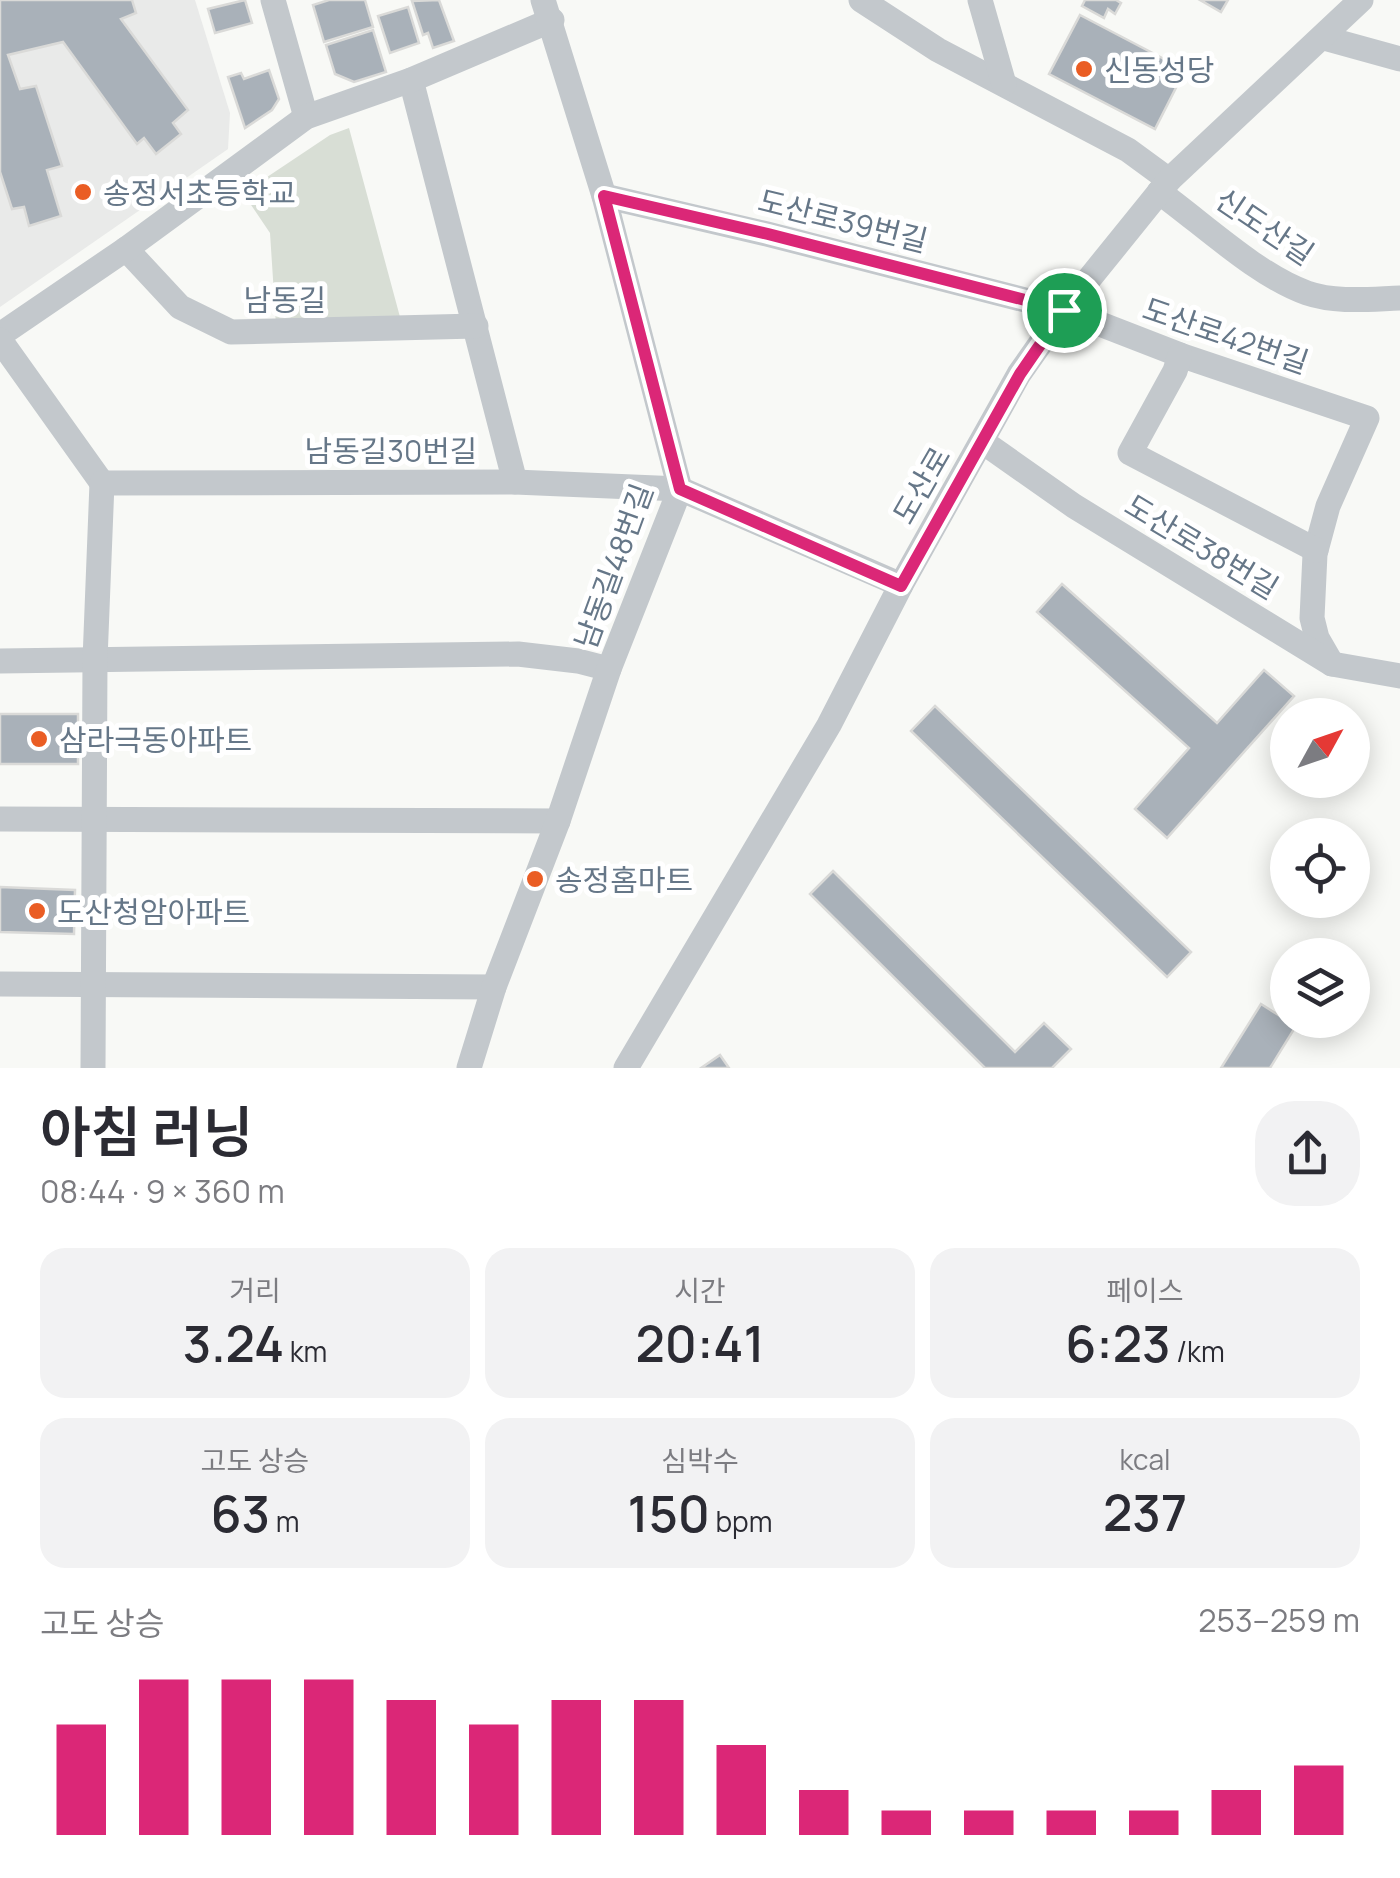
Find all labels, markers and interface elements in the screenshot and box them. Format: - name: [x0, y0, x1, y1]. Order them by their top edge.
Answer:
- place label: 신동성당: [1104, 49, 1214, 90]
- marker: 신동성당: [1073, 58, 1095, 80]
- place label: 송정서초등학교: [103, 172, 296, 213]
- street label: 신도산길: [1208, 178, 1322, 274]
- street label: 도산로39번길: [754, 179, 932, 261]
- marker: 송정서초등학교: [72, 181, 94, 203]
- pin: [1022, 268, 1107, 353]
- street label: 남동길: [244, 279, 326, 320]
- icon: arrive: [1037, 283, 1092, 338]
- street label: 도산로42번길: [1138, 287, 1314, 383]
- street label: 남동길30번길: [305, 430, 477, 471]
- street label: 도산로: [883, 439, 959, 531]
- street label: 남동길48번길: [564, 478, 662, 654]
- street label: 도산로38번길: [1118, 484, 1286, 608]
- north arrow: [1270, 698, 1370, 798]
- map controls: [1270, 698, 1370, 1038]
- place label: 삼라극동아파트: [59, 719, 252, 760]
- marker: 삼라극동아파트: [28, 728, 50, 750]
- button: locate: [1270, 818, 1370, 918]
- place label: 송정홈마트: [555, 859, 693, 900]
- marker: 송정홈마트: [524, 868, 546, 890]
- place label: 도산청암아파트: [57, 891, 250, 932]
- marker: 도산청암아파트: [26, 900, 48, 922]
- button: layers: [1270, 938, 1370, 1038]
- text: 아침 러닝: [40, 1093, 253, 1169]
- button: share: [1255, 1101, 1360, 1206]
- text: 08:44 · 9 × 360 m: [40, 1169, 285, 1213]
- text: 거리: [229, 1271, 281, 1309]
- text: 시간: [674, 1271, 726, 1309]
- text: 페이스: [1106, 1271, 1184, 1309]
- text: 3.24: [183, 1309, 284, 1377]
- text: 20:41: [635, 1309, 765, 1377]
- text: 6:23: [1065, 1309, 1171, 1377]
- text: km: [284, 1332, 327, 1370]
- text: /km: [1171, 1332, 1225, 1370]
- text: kcal: [1119, 1440, 1171, 1478]
- text: 고도 상승: [201, 1441, 309, 1479]
- text: 심박수: [661, 1441, 739, 1479]
- text: 237: [1103, 1478, 1187, 1546]
- text: 63: [210, 1479, 270, 1547]
- text: 150: [628, 1479, 710, 1547]
- text: m: [270, 1502, 300, 1540]
- text: bpm: [710, 1502, 772, 1540]
- text: 253–259 m: [1198, 1598, 1360, 1642]
- text: 고도 상승: [40, 1601, 164, 1645]

